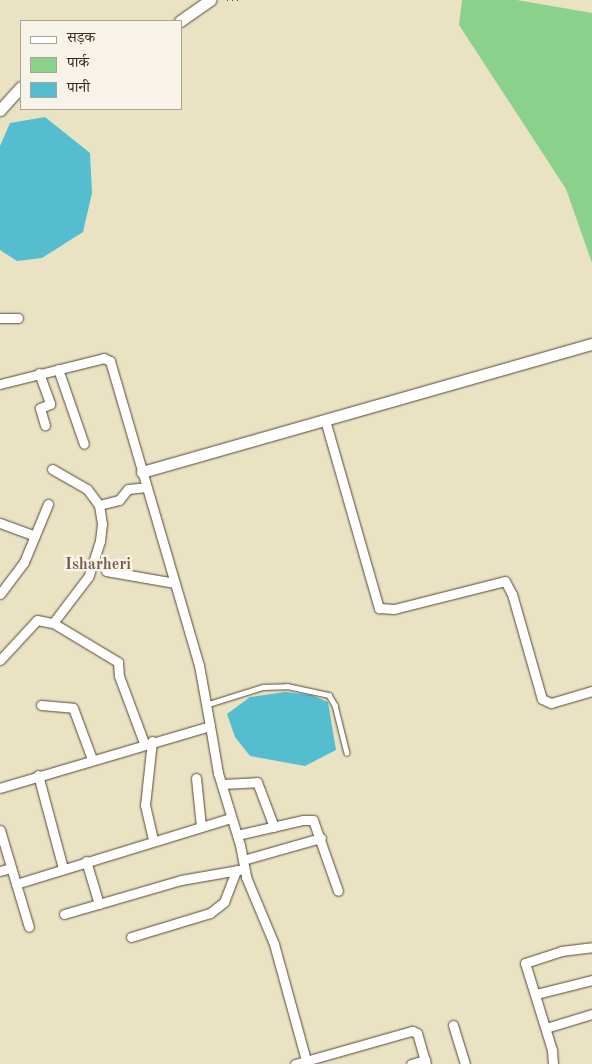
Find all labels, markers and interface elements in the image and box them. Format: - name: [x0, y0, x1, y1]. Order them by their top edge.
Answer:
- legend: [20, 20, 182, 110]
- text: सड़क: [67, 31, 95, 46]
- text: पार्क: [67, 56, 89, 71]
- text: पानी: [67, 81, 90, 96]
- district label: Isharheri: [65, 555, 131, 575]

